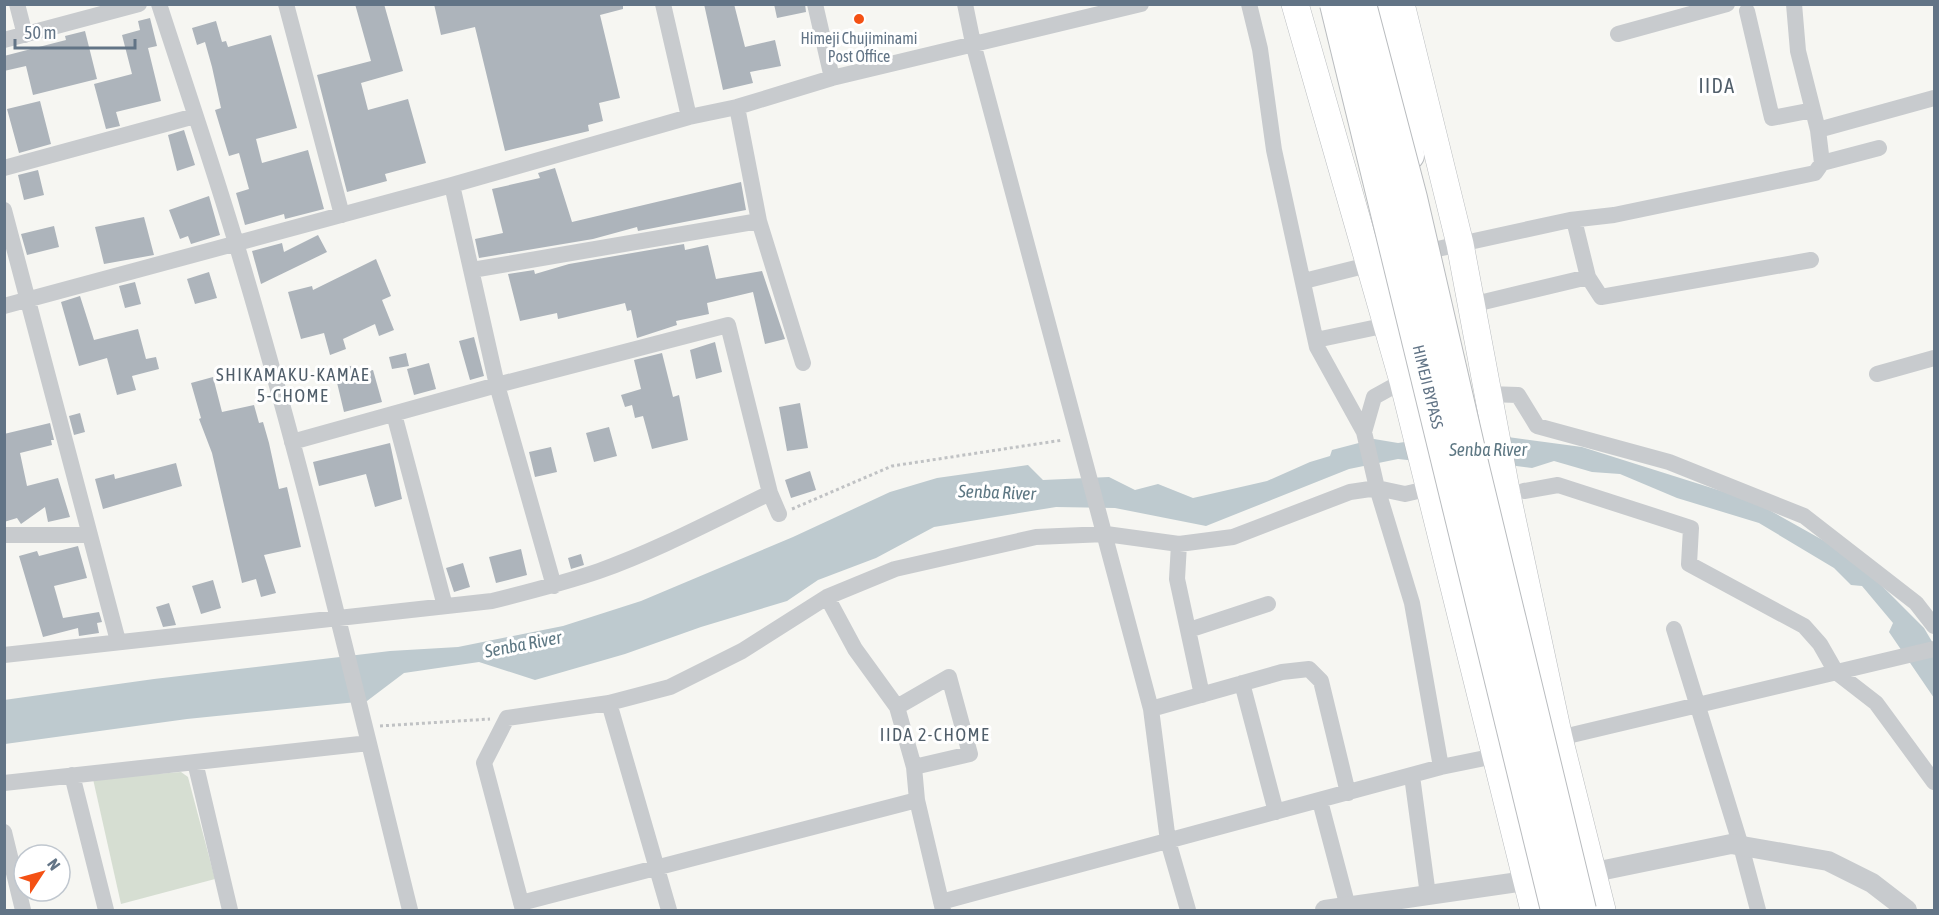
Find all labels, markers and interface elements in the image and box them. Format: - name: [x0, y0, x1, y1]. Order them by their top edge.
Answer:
- scale bar: [15, 12, 135, 50]
- marker: Himeji Chujiminami Post Office: [852, 12, 866, 26]
- text: 50 m: [24, 22, 56, 43]
- place label: Himeji Chujiminami Post Office: [801, 29, 917, 65]
- district label: IIDA: [1698, 74, 1736, 97]
- street label: HIMEJI BYPASS: [1409, 343, 1447, 431]
- district label: SHIKAMAKU-KAMAE 5-CHOME: [216, 364, 370, 406]
- water label: Senba River: [1448, 439, 1528, 460]
- water label: Senba River: [957, 480, 1037, 504]
- water label: Senba River: [482, 626, 564, 662]
- district label: IIDA 2-CHOME: [880, 724, 990, 745]
- north arrow: [12, 843, 72, 903]
- text: N: [44, 855, 64, 873]

